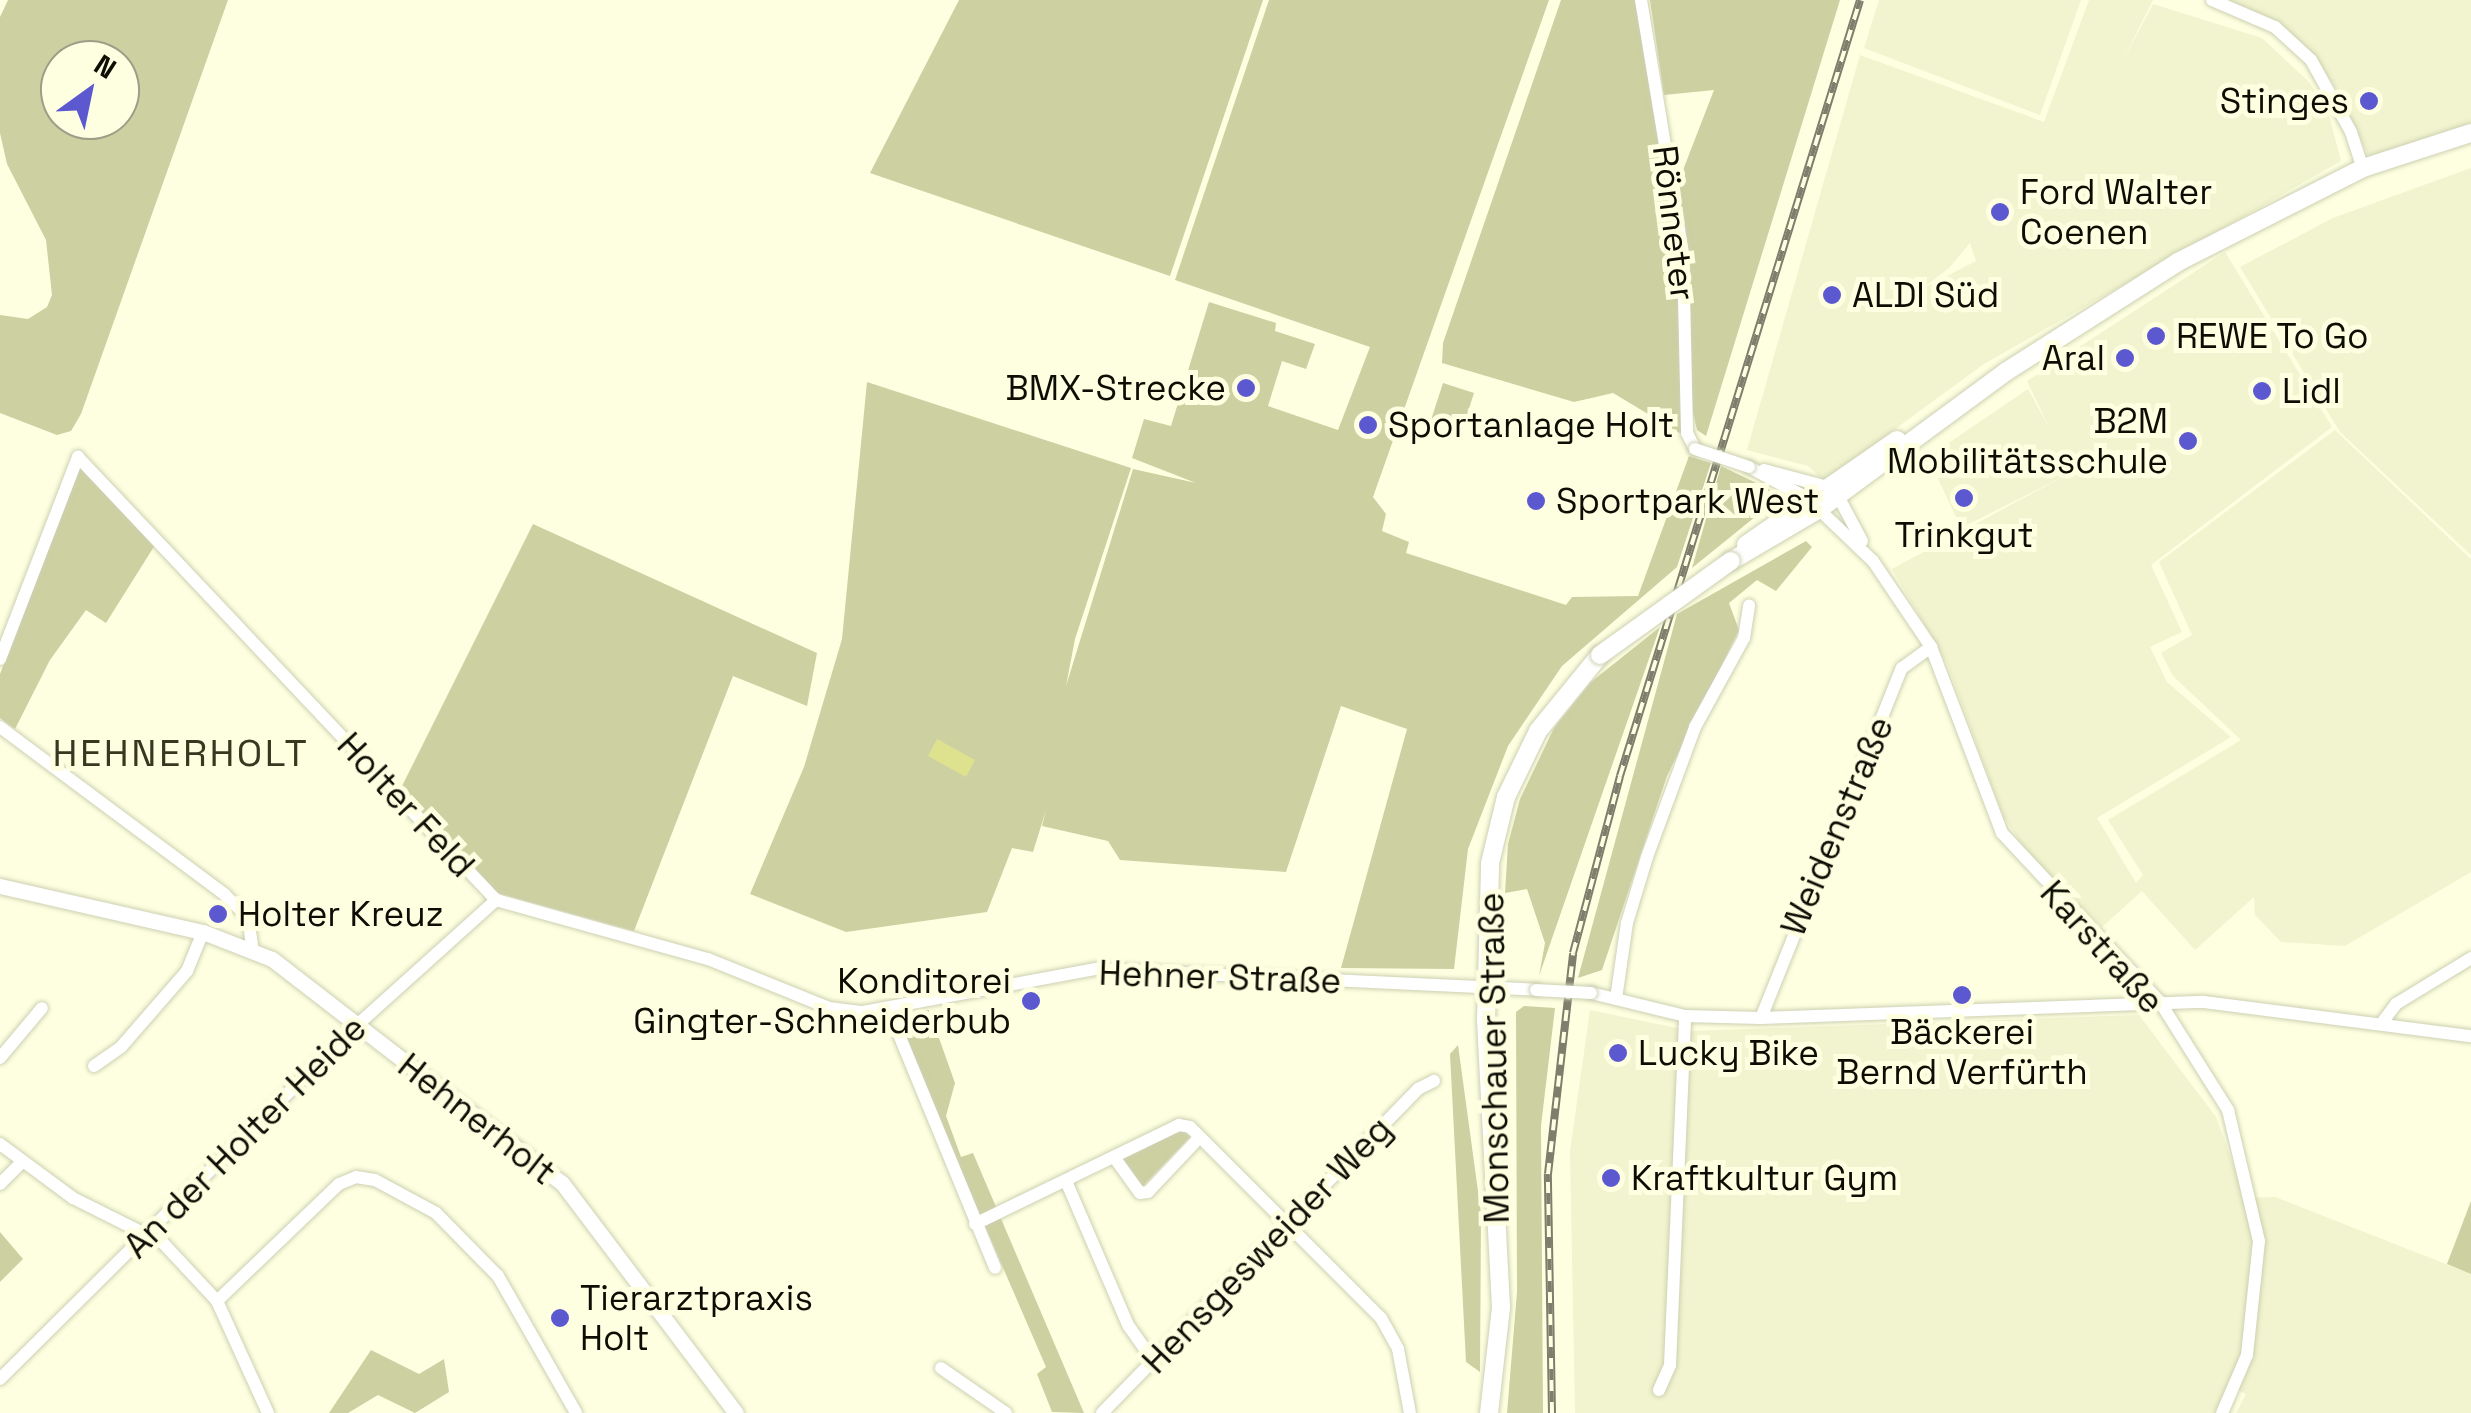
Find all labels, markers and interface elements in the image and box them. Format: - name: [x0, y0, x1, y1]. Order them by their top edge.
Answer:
- north arrow: [40, 40, 140, 140]
- text: N: [88, 46, 123, 87]
- place label: Stinges: [2220, 80, 2349, 122]
- marker: Stinges: [2358, 90, 2380, 112]
- street label: Rönneter: [1644, 143, 1704, 303]
- place label: Ford Walter Coenen: [2020, 171, 2213, 253]
- marker: Ford Walter Coenen: [1989, 201, 2011, 223]
- place label: ALDI Süd: [1852, 274, 1999, 316]
- marker: ALDI Süd: [1821, 284, 1843, 306]
- place label: REWE To Go: [2176, 315, 2370, 357]
- marker: REWE To Go: [2145, 325, 2167, 347]
- place label: Aral: [2042, 337, 2105, 379]
- marker: Aral: [2114, 347, 2136, 369]
- place label: BMX-Strecke: [1006, 367, 1226, 409]
- place label: Lidl: [2282, 370, 2341, 412]
- marker: BMX-Strecke: [1235, 377, 1257, 399]
- marker: Lidl: [2251, 380, 2273, 402]
- place label: B2M Mobilitätsschule: [1887, 400, 2168, 482]
- place label: Sportanlage Holt: [1388, 404, 1674, 446]
- marker: Sportanlage Holt: [1357, 414, 1379, 436]
- marker: B2M Mobilitätsschule: [2177, 430, 2199, 452]
- place label: Sportpark West: [1556, 480, 1820, 522]
- marker: Trinkgut: [1953, 487, 1975, 509]
- marker: Sportpark West: [1525, 490, 1547, 512]
- place label: Trinkgut: [1894, 514, 2034, 556]
- street label: Weidenstraße: [1772, 710, 1902, 942]
- street label: Holter Feld: [329, 724, 483, 886]
- district label: HEHNERHOLT: [53, 731, 309, 777]
- street label: Karstraße: [2032, 872, 2172, 1022]
- street label: Monschauer Straße: [1470, 892, 1518, 1224]
- place label: Holter Kreuz: [238, 893, 444, 935]
- marker: Holter Kreuz: [207, 903, 229, 925]
- street label: Hehner Straße: [1098, 952, 1342, 1002]
- place label: Konditorei Gingter-Schneiderbub: [633, 960, 1011, 1042]
- marker: Bäckerei Bernd Verfürth: [1951, 984, 1973, 1006]
- marker: Konditorei Gingter-Schneiderbub: [1020, 990, 1042, 1012]
- street label: An der Holter Heide: [115, 1007, 375, 1267]
- place label: Bäckerei Bernd Verfürth: [1836, 1011, 2088, 1093]
- place label: Lucky Bike: [1638, 1032, 1819, 1074]
- marker: Lucky Bike: [1607, 1042, 1629, 1064]
- street label: Hehnerholt: [390, 1044, 564, 1194]
- street label: Hensgesweider Weg: [1134, 1108, 1400, 1382]
- place label: Kraftkultur Gym: [1631, 1157, 1898, 1199]
- marker: Kraftkultur Gym: [1600, 1167, 1622, 1189]
- place label: Tierarztpraxis Holt: [580, 1277, 813, 1359]
- marker: Tierarztpraxis Holt: [549, 1307, 571, 1329]

